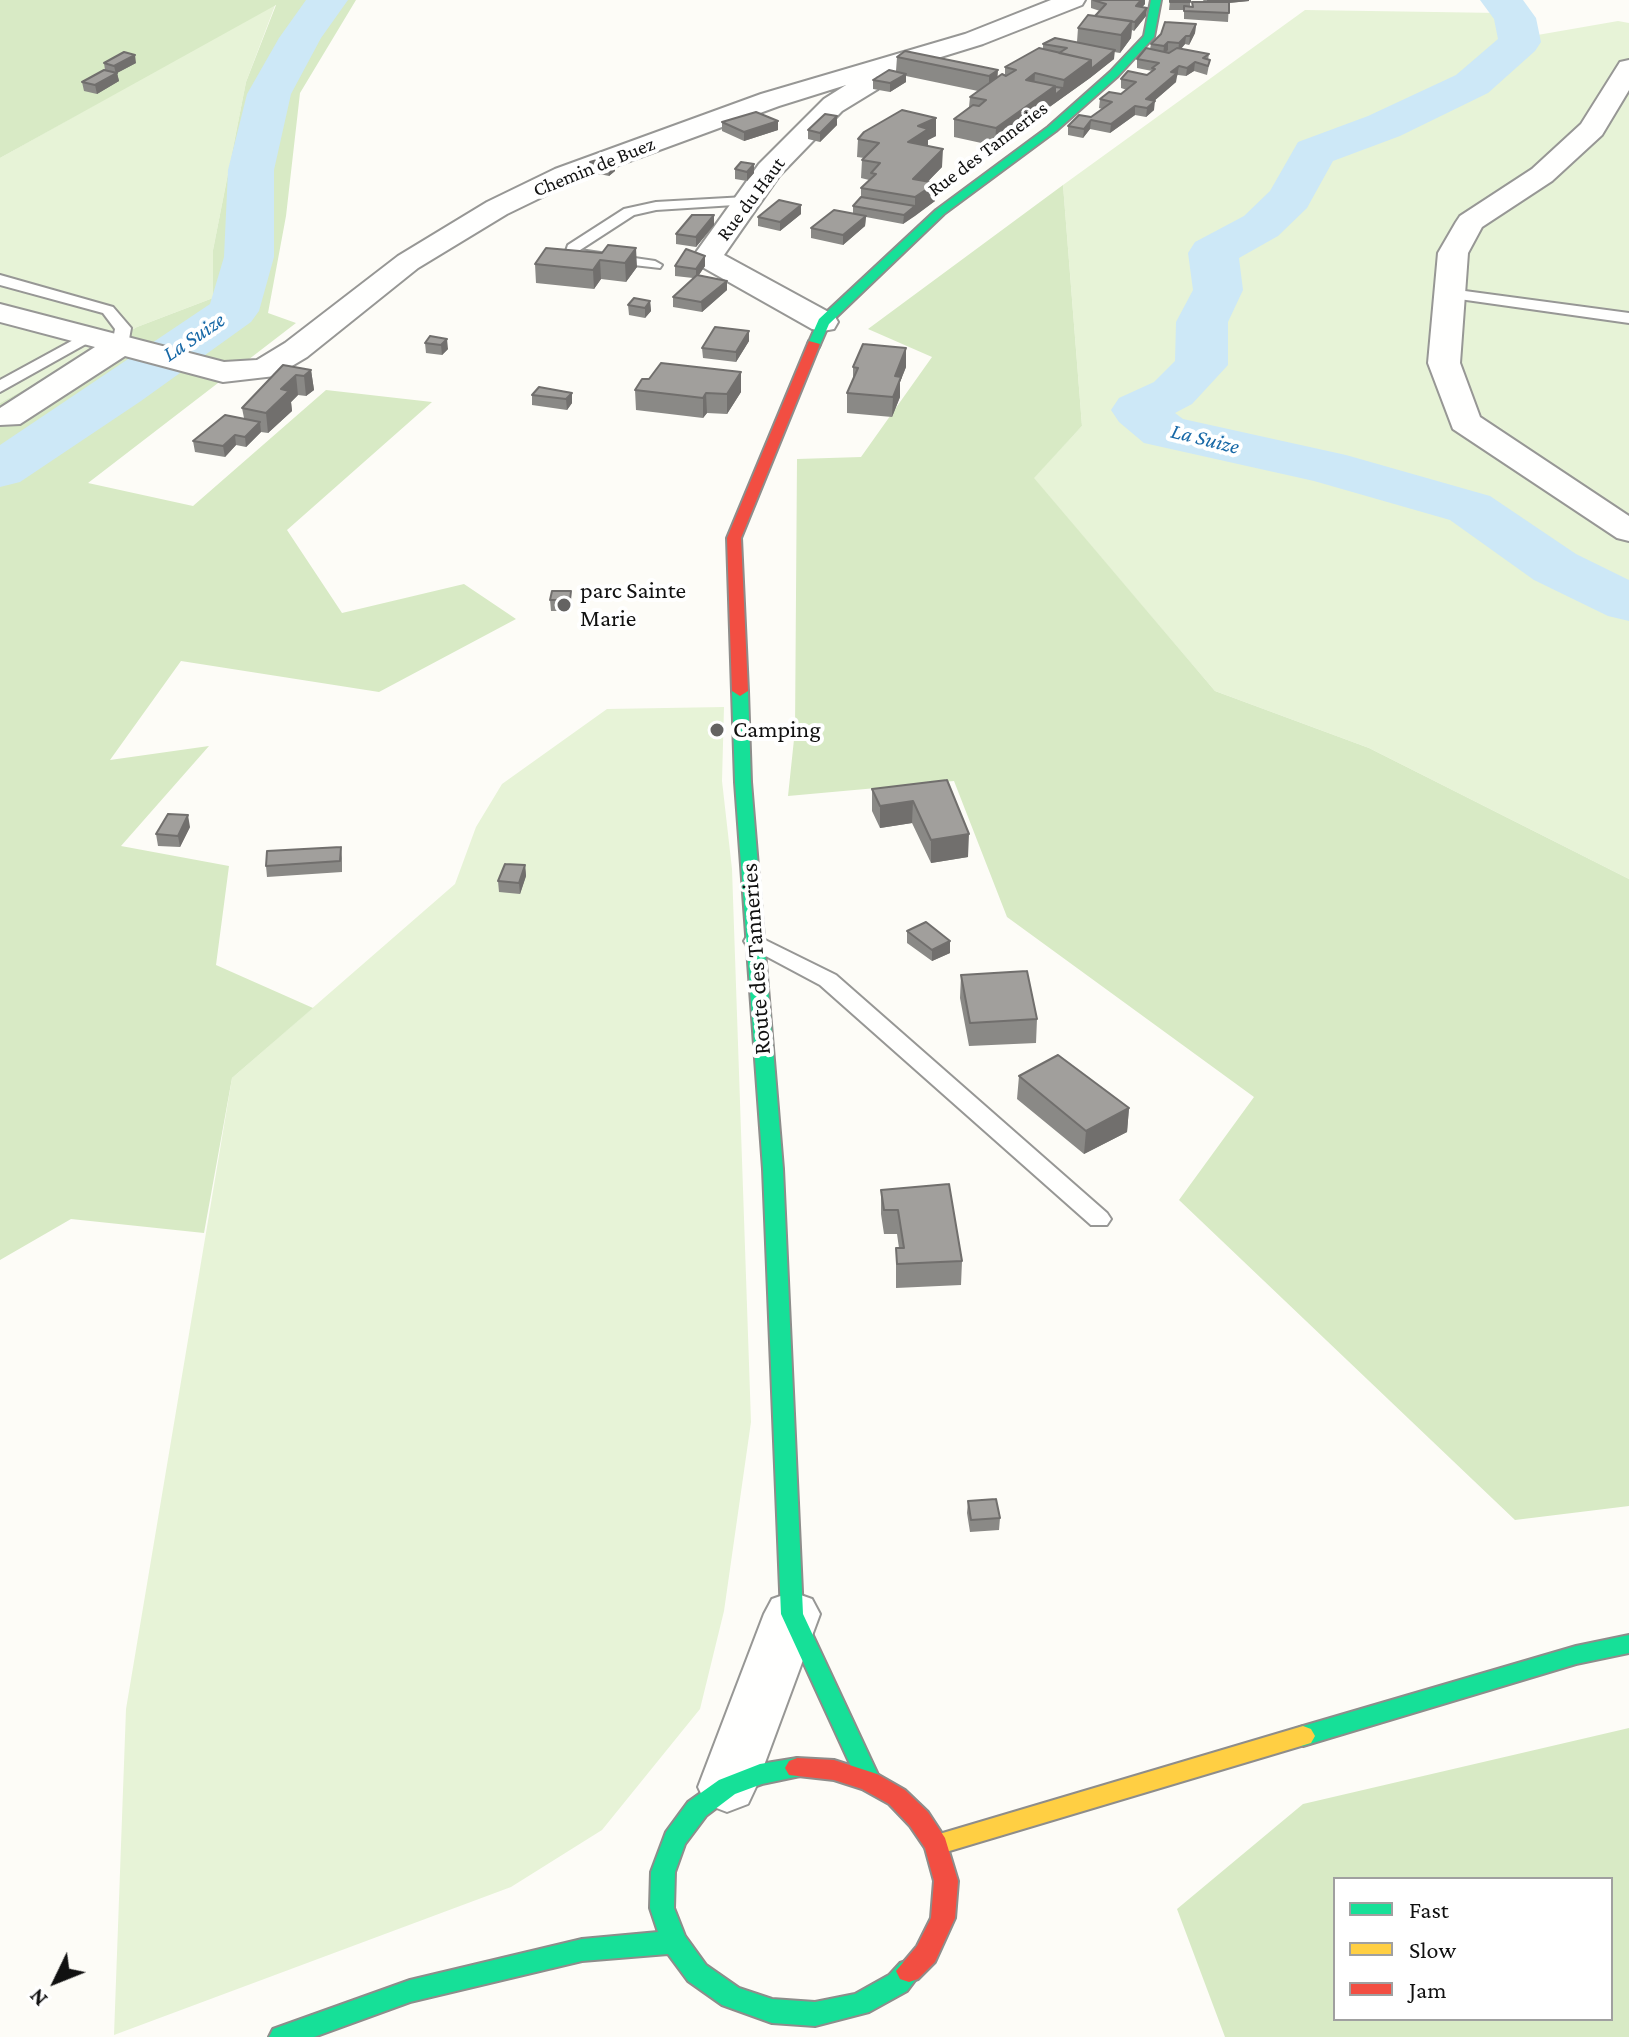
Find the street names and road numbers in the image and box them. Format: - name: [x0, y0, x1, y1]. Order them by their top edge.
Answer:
- street label: Rue des Tanneries: [923, 96, 1053, 202]
- street label: Chemin de Buez: [530, 132, 658, 202]
- street label: Rue du Haut: [712, 152, 790, 246]
- street label: Route des Tanneries: [735, 862, 777, 1056]

